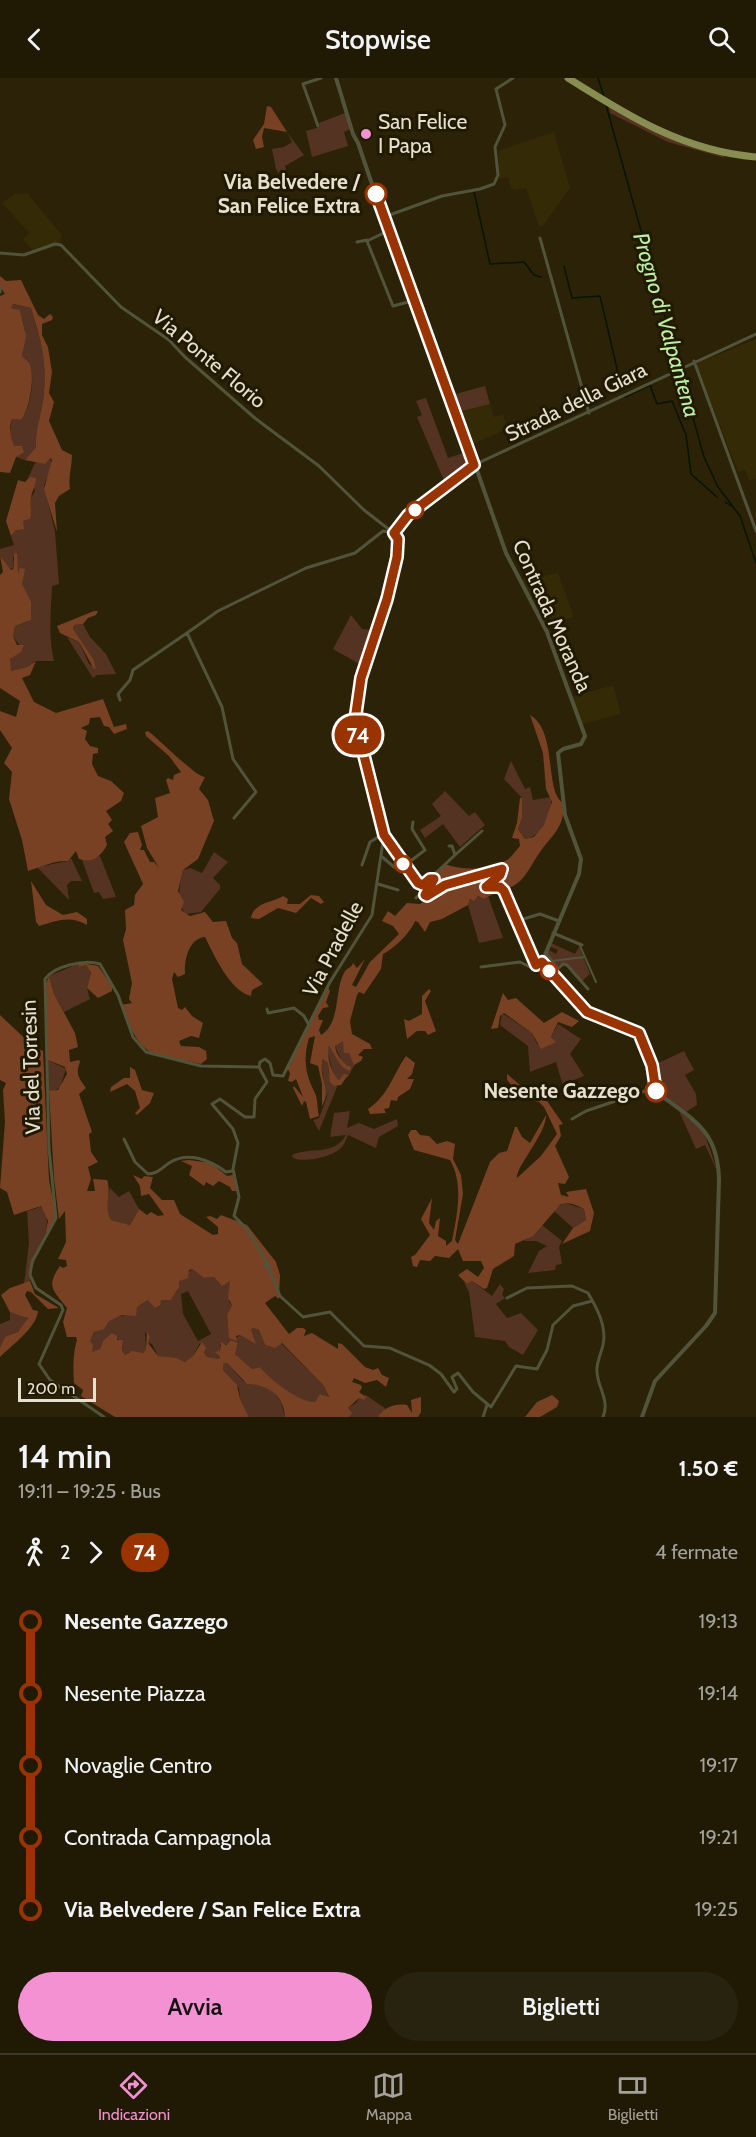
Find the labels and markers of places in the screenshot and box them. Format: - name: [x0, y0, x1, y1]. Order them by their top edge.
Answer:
- place label: San Felice I Papa: [378, 109, 467, 158]
- marker: San Felice I Papa: [359, 127, 373, 141]
- place label: Via Belvedere / San Felice Extra: [218, 169, 361, 218]
- marker: Via Belvedere / San Felice Extra: [365, 183, 387, 205]
- unlabelled marker: [406, 501, 424, 519]
- unlabelled marker: [394, 855, 412, 873]
- unlabelled marker: [540, 962, 558, 980]
- place label: Nesente Gazzego: [483, 1078, 640, 1103]
- marker: Nesente Gazzego: [645, 1080, 667, 1102]

